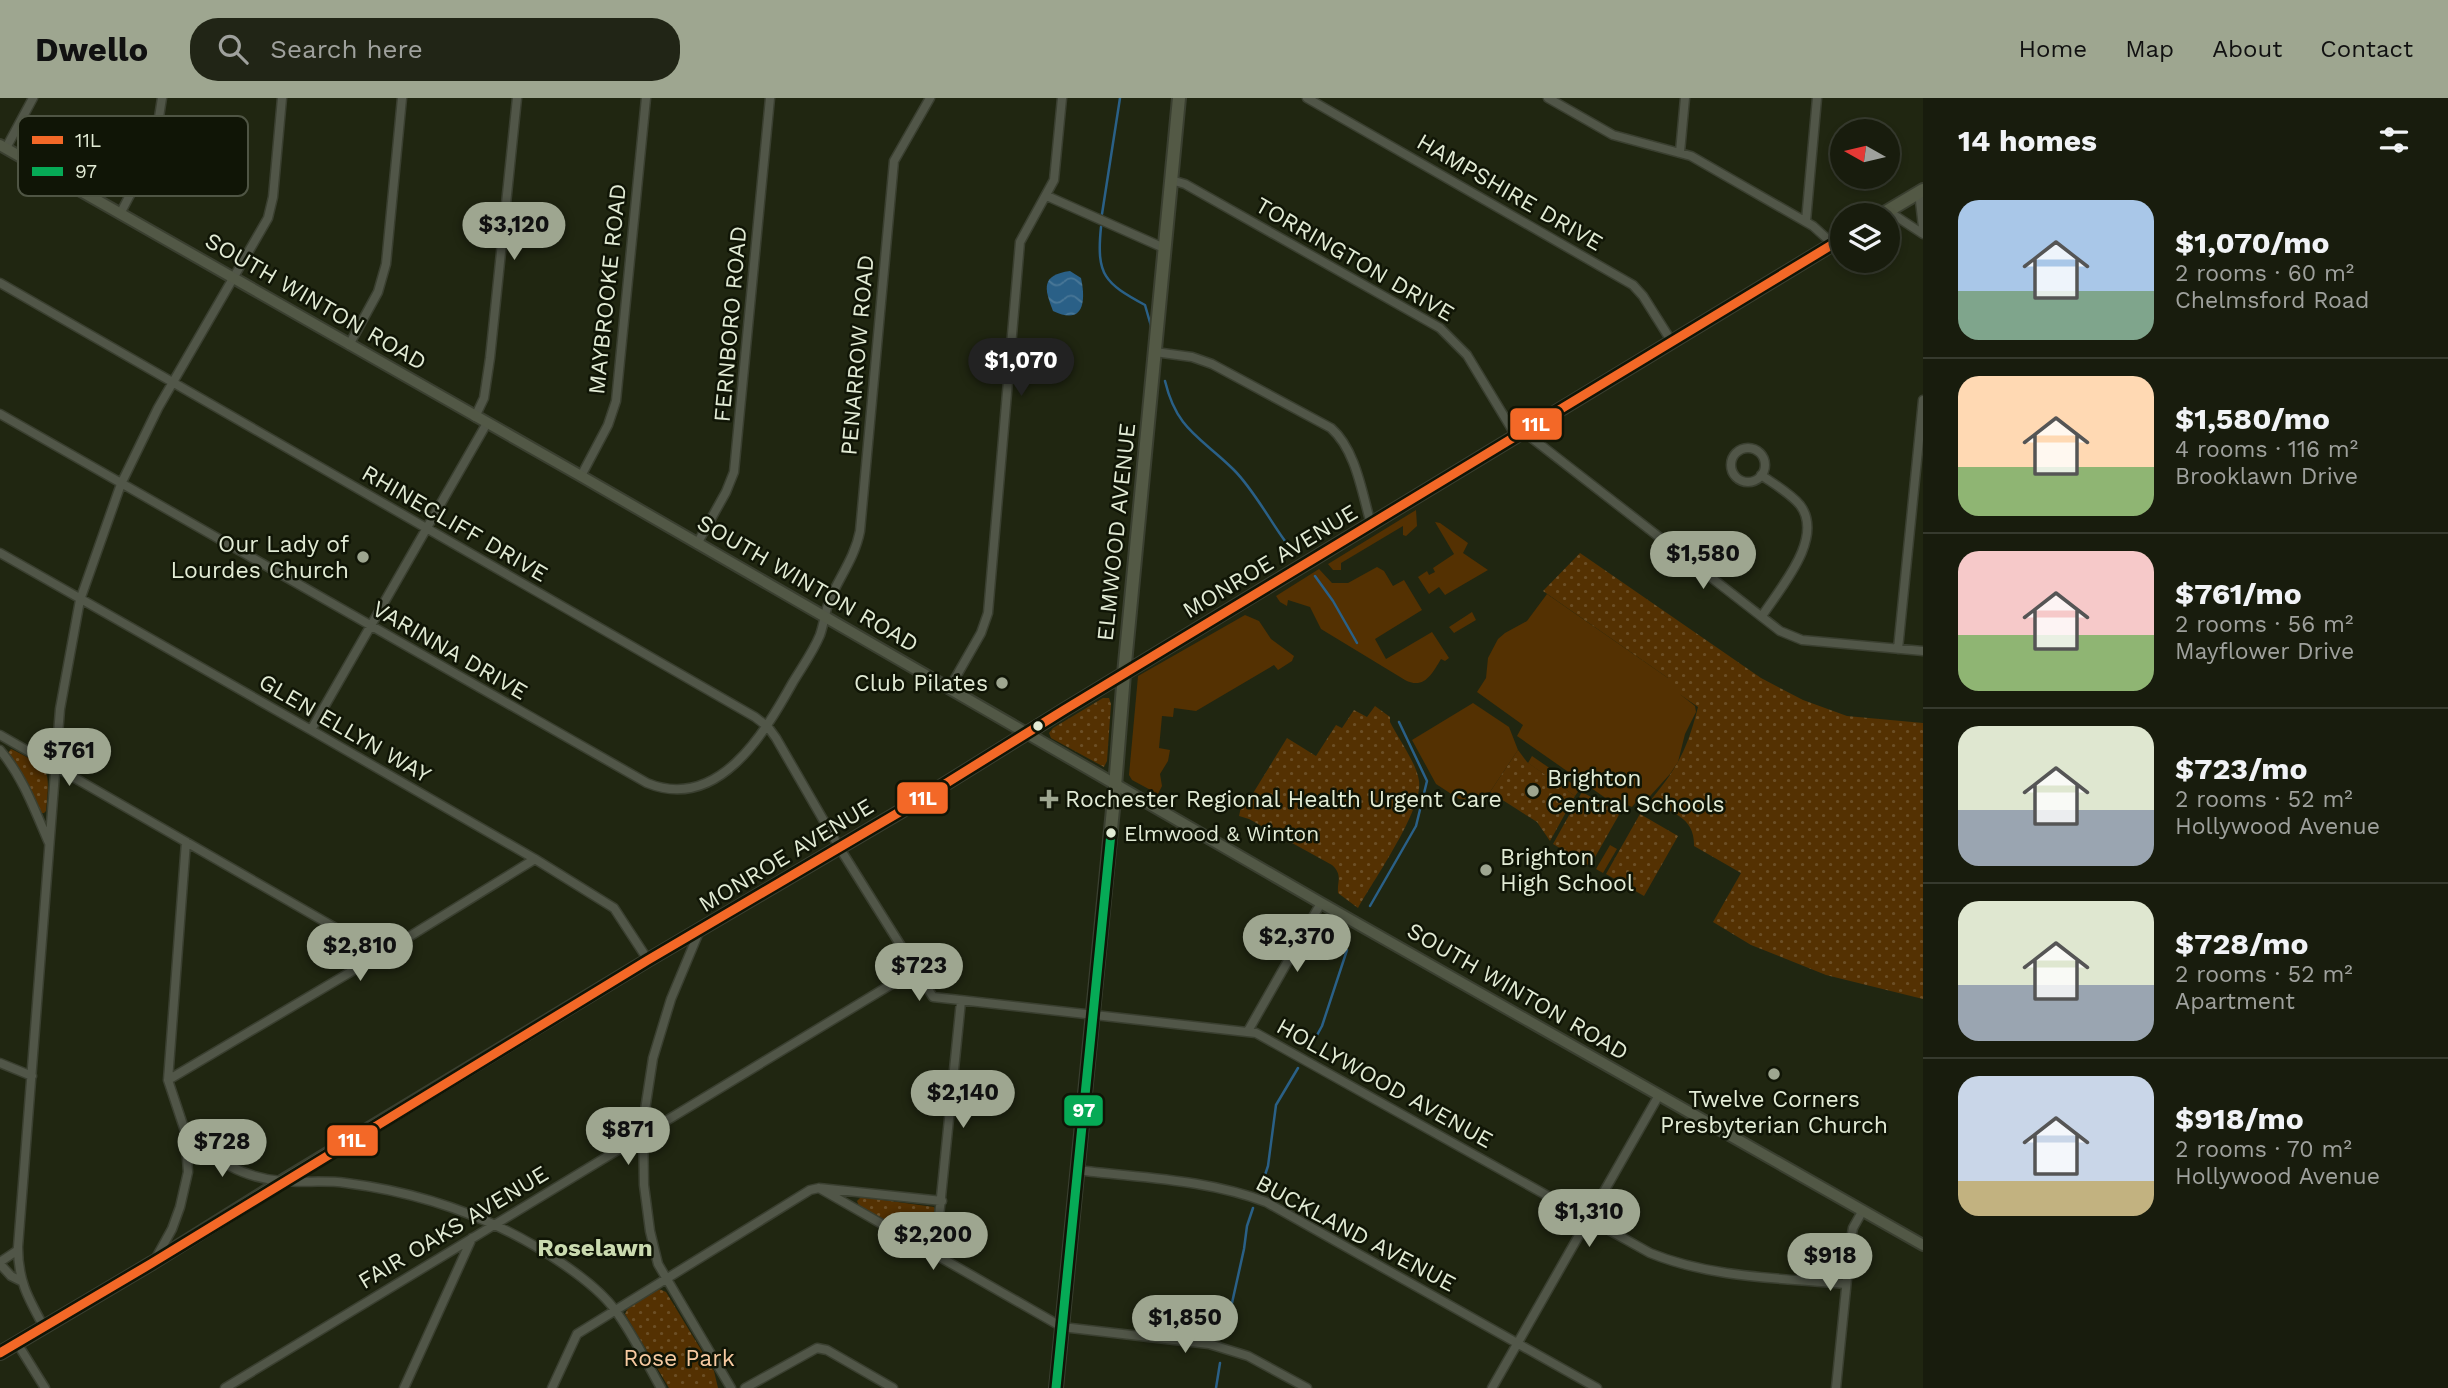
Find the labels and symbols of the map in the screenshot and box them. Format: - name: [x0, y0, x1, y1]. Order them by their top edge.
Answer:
- legend: [18, 116, 248, 196]
- north arrow: [1830, 119, 1900, 189]
- street label: HAMPSHIRE DRIVE: [1412, 128, 1608, 257]
- text: 11L: [75, 129, 101, 152]
- text: 97: [75, 160, 97, 183]
- street label: MAYBROOKE ROAD: [583, 182, 632, 396]
- street label: TORRINGTON DRIVE: [1251, 192, 1459, 327]
- pin: $3,120: [457, 202, 571, 262]
- street label: FERNBORO ROAD: [708, 225, 753, 423]
- street label: SOUTH WINTON ROAD: [200, 227, 431, 376]
- street label: PENARROW ROAD: [835, 254, 880, 456]
- pin: $1,070: [964, 338, 1078, 398]
- line badge: 11L: [1509, 407, 1563, 441]
- text: 11L: [1522, 413, 1550, 436]
- street label: ELMWOOD AVENUE: [1092, 422, 1141, 642]
- street label: RHINECLIFF DRIVE: [357, 459, 553, 588]
- street label: MONROE AVENUE: [1178, 499, 1362, 624]
- street label: SOUTH WINTON ROAD: [692, 509, 923, 658]
- place label: Our Lady of Lourdes Church: [171, 531, 349, 584]
- pin: $1,580: [1646, 532, 1760, 591]
- marker: Our Lady of Lourdes Church: [355, 549, 371, 565]
- street label: VARINNA DRIVE: [367, 595, 532, 706]
- street label: GLEN ELLYN WAY: [254, 668, 436, 789]
- place label: Club Pilates: [854, 670, 988, 697]
- marker: Club Pilates: [994, 675, 1010, 691]
- unlabelled marker: [1031, 719, 1045, 733]
- pin: $761: [28, 728, 110, 788]
- place label: Brighton Central Schools: [1547, 765, 1725, 818]
- line badge: 11L: [896, 781, 949, 815]
- marker: Brighton Central Schools: [1525, 783, 1541, 799]
- place label: Rochester Regional Health Urgent Care: [1065, 786, 1502, 813]
- text: 11L: [909, 787, 937, 810]
- marker: Rochester Regional Health Urgent Care: [1039, 789, 1059, 809]
- street label: MONROE AVENUE: [694, 793, 878, 918]
- place label: Elmwood & Winton: [1124, 821, 1319, 846]
- marker: Elmwood & Winton: [1104, 826, 1118, 840]
- place label: Brighton High School: [1500, 844, 1634, 897]
- marker: Brighton High School: [1478, 862, 1494, 878]
- pin: $2,370: [1240, 914, 1354, 974]
- street label: SOUTH WINTON ROAD: [1402, 917, 1633, 1066]
- pin: $2,810: [303, 924, 417, 983]
- pin: $723: [878, 944, 960, 1003]
- street label: HOLLYWOOD AVENUE: [1272, 1013, 1498, 1154]
- marker: Twelve Corners Presbyterian Church: [1766, 1066, 1782, 1082]
- pin: $2,140: [906, 1070, 1020, 1130]
- place label: Twelve Corners Presbyterian Church: [1660, 1086, 1888, 1139]
- line badge: 97: [1063, 1094, 1104, 1127]
- text: 97: [1073, 1099, 1095, 1122]
- pin: $871: [587, 1108, 669, 1167]
- pin: $728: [181, 1119, 263, 1179]
- line badge: 11L: [326, 1124, 379, 1157]
- text: 11L: [338, 1129, 366, 1152]
- street label: FAIR OAKS AVENUE: [353, 1160, 553, 1295]
- street label: BUCKLAND AVENUE: [1251, 1169, 1460, 1298]
- pin: $1,310: [1532, 1190, 1646, 1249]
- pin: $2,200: [876, 1212, 990, 1272]
- district label: Roselawn: [537, 1234, 653, 1262]
- pin: $918: [1789, 1234, 1871, 1293]
- pin: $1,850: [1128, 1296, 1242, 1355]
- park label: Rose Park: [623, 1345, 735, 1372]

